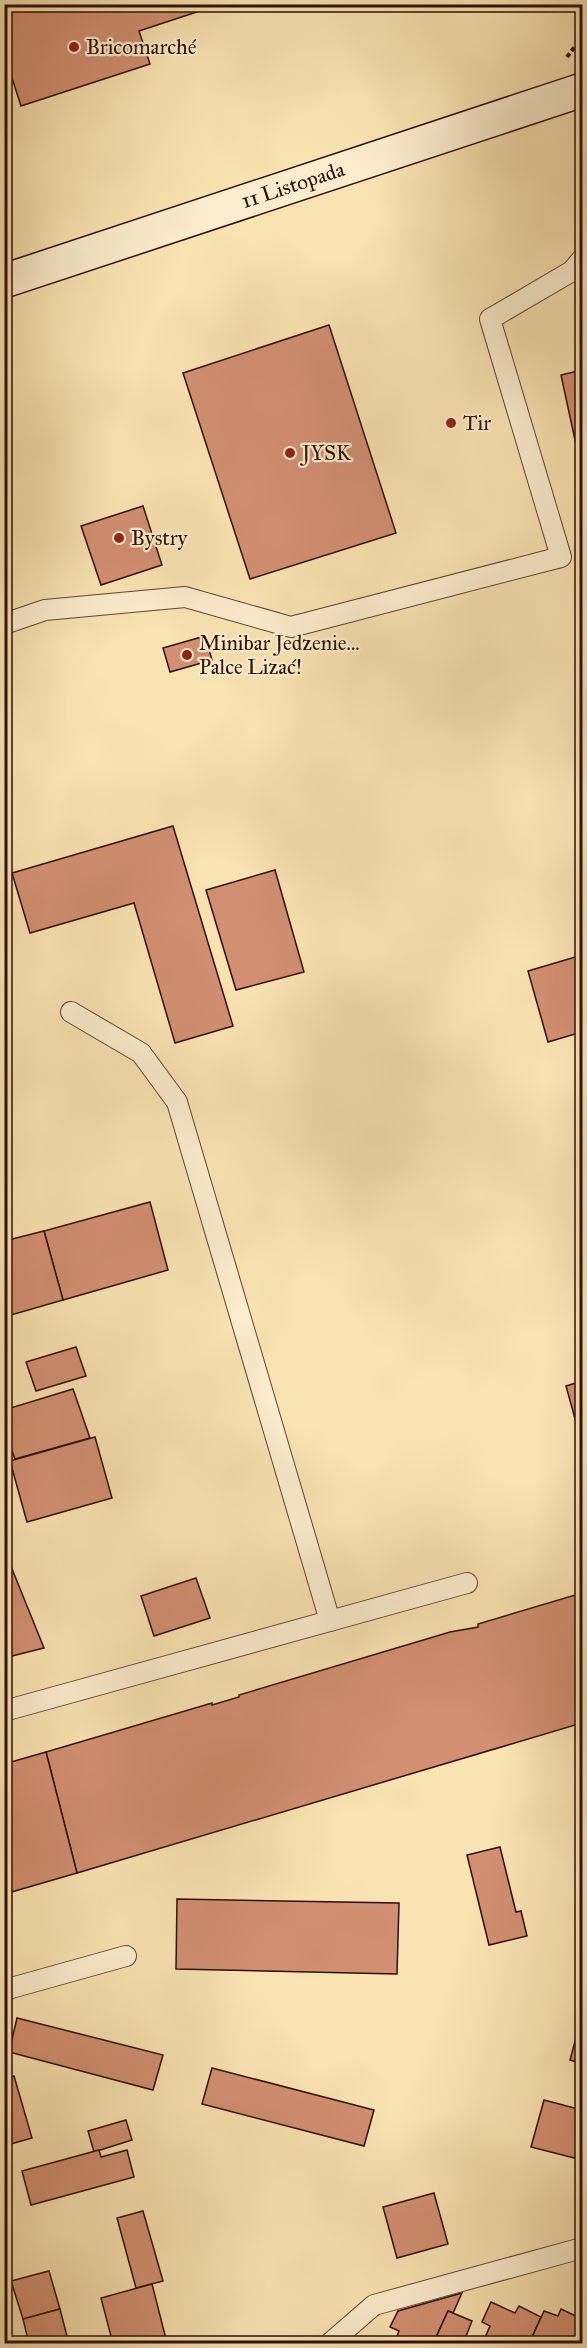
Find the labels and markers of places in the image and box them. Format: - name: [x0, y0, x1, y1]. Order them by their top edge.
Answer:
- place label: Bricomarché: [86, 34, 197, 60]
- marker: Bricomarché: [67, 40, 81, 54]
- place label: Tir: [463, 410, 491, 436]
- marker: Tir: [444, 416, 458, 430]
- place label: JYSK: [300, 440, 352, 466]
- marker: JYSK: [283, 446, 297, 460]
- place label: Bystry: [131, 525, 189, 551]
- marker: Bystry: [112, 531, 126, 545]
- place label: Minibar Jedzenie... Palce Lizać!: [199, 630, 360, 680]
- marker: Minibar Jedzenie... Palce Lizać!: [180, 648, 194, 662]

